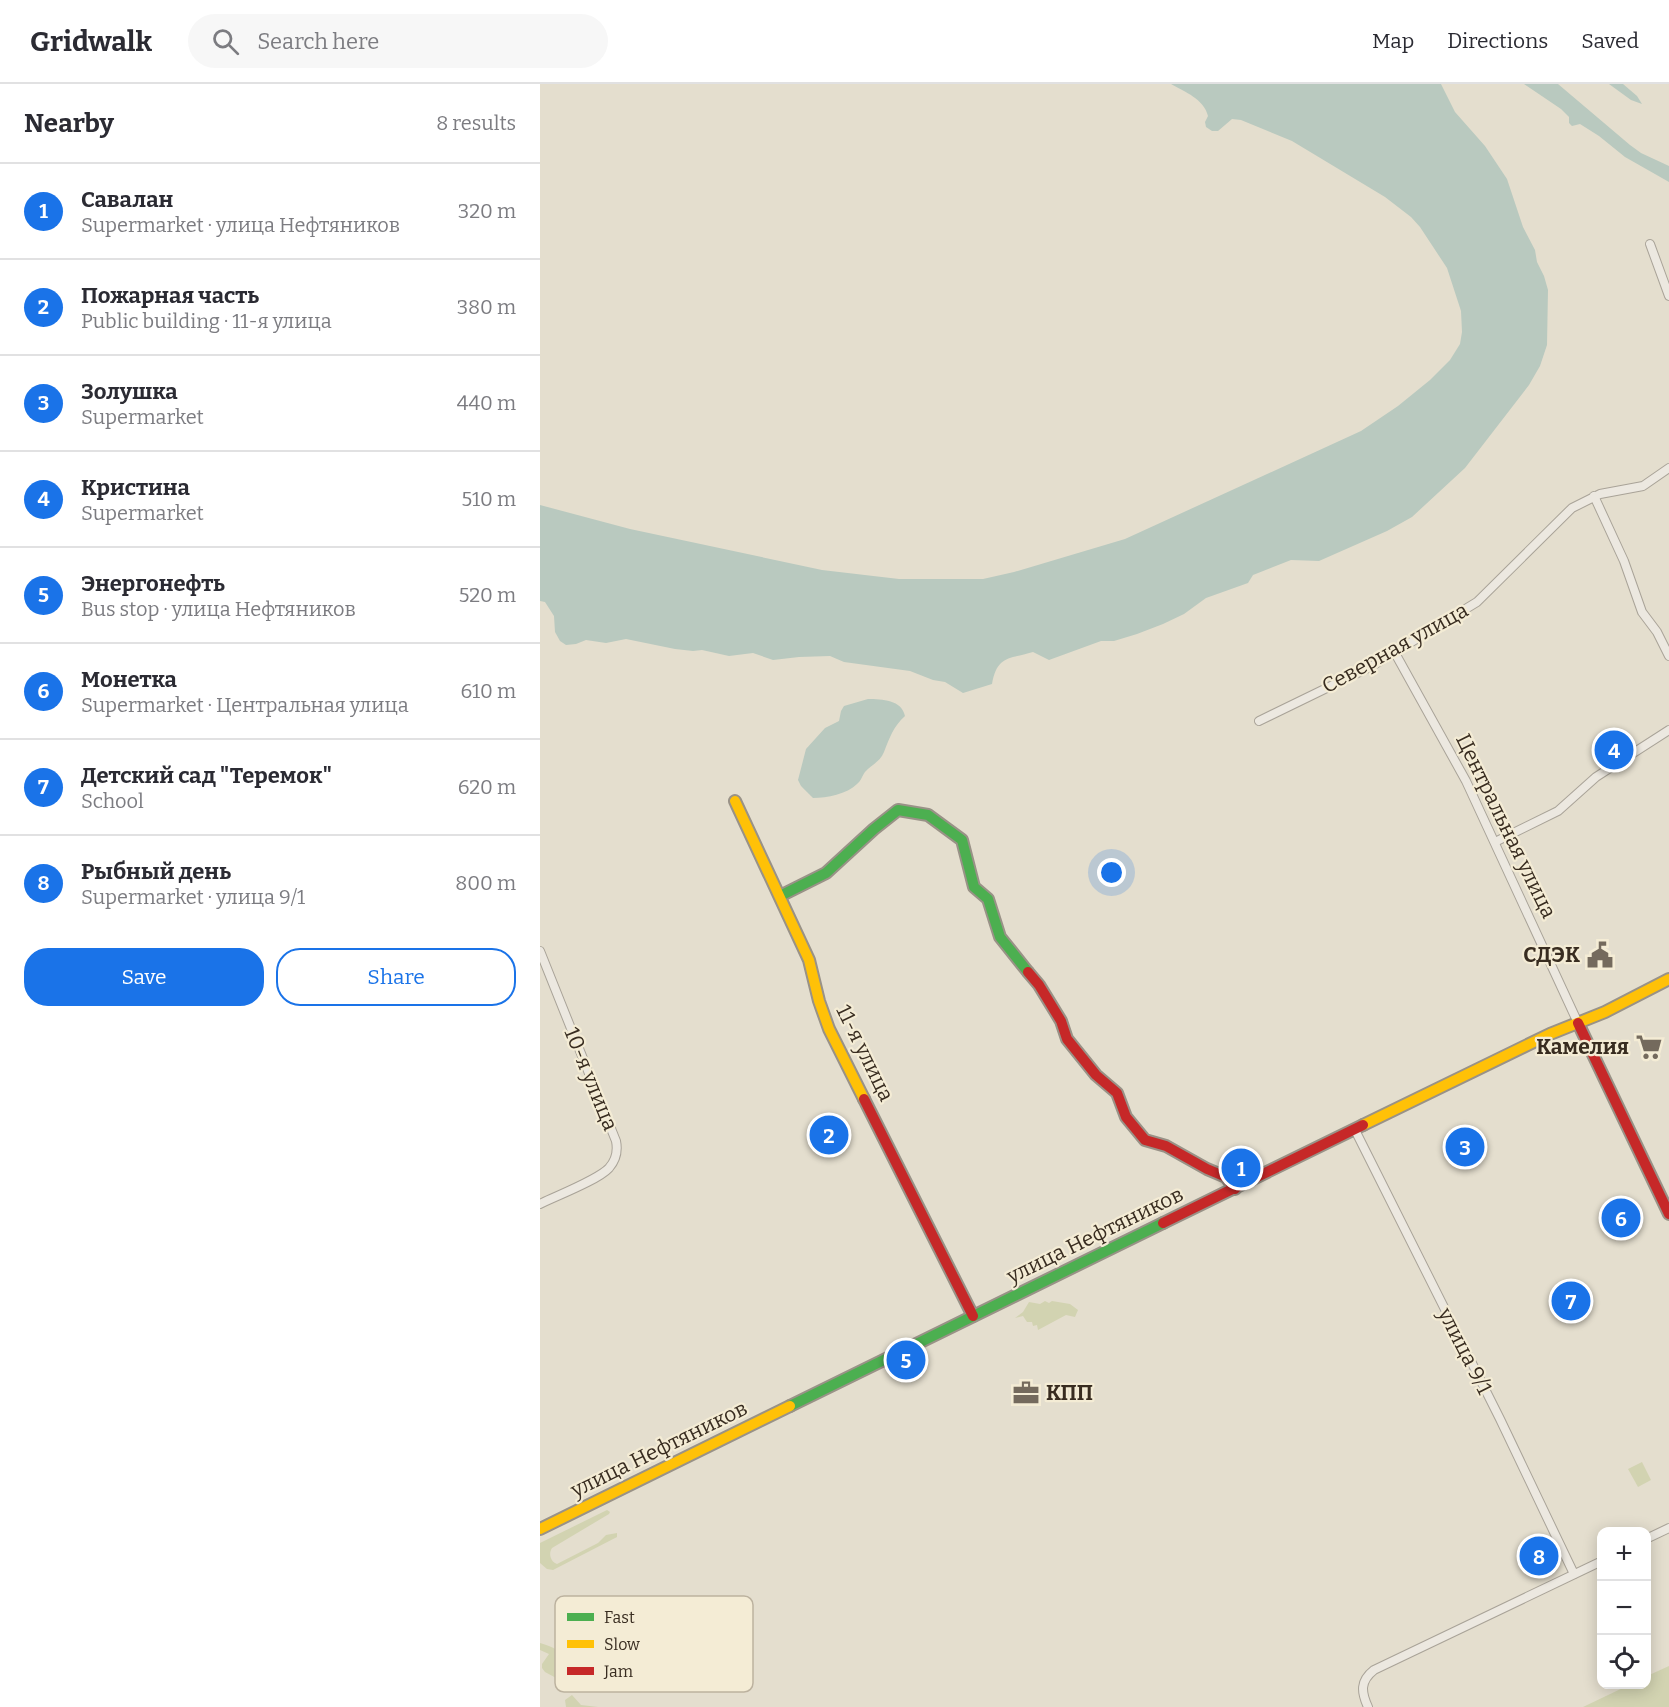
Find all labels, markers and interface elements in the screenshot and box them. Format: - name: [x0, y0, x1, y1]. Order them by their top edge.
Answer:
- search box: [188, 14, 608, 68]
- text: Gridwalk: [30, 25, 152, 58]
- icon: search: [209, 25, 242, 58]
- text: Search here: [257, 28, 379, 55]
- text: Map: [1372, 28, 1414, 54]
- text: Directions: [1447, 28, 1548, 54]
- text: Saved: [1581, 28, 1639, 54]
- text: Nearby: [24, 108, 114, 139]
- text: 8 results: [436, 111, 516, 135]
- text: Савалан: [81, 186, 173, 213]
- text: 1: [39, 199, 48, 223]
- text: 320 m: [458, 199, 516, 223]
- text: Supermarket · улица Нефтяников: [81, 213, 400, 237]
- text: Пожарная часть: [81, 282, 259, 309]
- text: 2: [38, 295, 49, 319]
- text: 380 m: [457, 295, 516, 319]
- text: Public building · 11-я улица: [81, 309, 332, 333]
- text: Золушка: [81, 378, 178, 405]
- text: 3: [38, 391, 49, 415]
- text: 440 m: [457, 391, 516, 415]
- text: Supermarket: [81, 405, 204, 429]
- text: Кристина: [81, 474, 190, 501]
- text: 4: [37, 487, 50, 511]
- text: 510 m: [462, 487, 516, 511]
- text: Supermarket: [81, 501, 204, 525]
- text: Энергонефть: [81, 570, 225, 597]
- text: 5: [38, 583, 49, 607]
- text: 520 m: [459, 583, 516, 607]
- text: Bus stop · улица Нефтяников: [81, 597, 356, 621]
- street label: Северная улица: [1317, 597, 1473, 699]
- text: Монетка: [81, 666, 177, 693]
- text: 6: [38, 679, 49, 703]
- text: 610 m: [460, 679, 516, 703]
- text: Supermarket · Центральная улица: [81, 693, 409, 717]
- pin: 4: [1594, 728, 1634, 772]
- street label: Центральная улица: [1450, 729, 1562, 923]
- text: Детский сад "Теремок": [81, 762, 332, 789]
- text: 7: [38, 775, 49, 799]
- text: 620 m: [458, 775, 516, 799]
- text: School: [81, 789, 144, 813]
- text: Рыбный день: [81, 858, 231, 885]
- your location: [1097, 858, 1126, 887]
- text: 8: [37, 871, 50, 895]
- text: 800 m: [455, 871, 516, 895]
- text: Supermarket · улица 9/1: [81, 885, 305, 909]
- public building icon: СДЭК: [1585, 940, 1615, 970]
- place label: СДЭК: [1523, 942, 1580, 968]
- button: Save: [24, 948, 264, 1006]
- button: Share: [276, 948, 516, 1006]
- street label: 11-я улица: [830, 1000, 900, 1106]
- street label: 10-я улица: [558, 1023, 624, 1135]
- supermarket icon: Камелия: [1634, 1032, 1664, 1062]
- place label: Камелия: [1536, 1034, 1629, 1060]
- pin: 2: [810, 1112, 848, 1158]
- pin: 3: [1446, 1124, 1484, 1170]
- pin: 1: [1222, 1146, 1260, 1190]
- street label: улица Нефтяников: [1002, 1181, 1188, 1289]
- pin: 6: [1602, 1196, 1640, 1240]
- pin: 7: [1552, 1278, 1590, 1324]
- street label: улица 9/1: [1432, 1303, 1498, 1399]
- pin: 5: [886, 1338, 926, 1382]
- office icon: КПП: [1011, 1378, 1041, 1408]
- place label: КПП: [1046, 1380, 1093, 1406]
- street label: улица Нефтяников: [566, 1395, 752, 1503]
- map controls: [1597, 1527, 1651, 1689]
- button: +: [1597, 1527, 1651, 1581]
- pin: 8: [1520, 1534, 1558, 1578]
- button: −: [1597, 1581, 1651, 1635]
- legend: [555, 1596, 753, 1692]
- text: Fast: [604, 1608, 635, 1627]
- text: Slow: [604, 1635, 640, 1654]
- button: locate: [1597, 1635, 1651, 1689]
- text: Jam: [603, 1662, 633, 1681]

